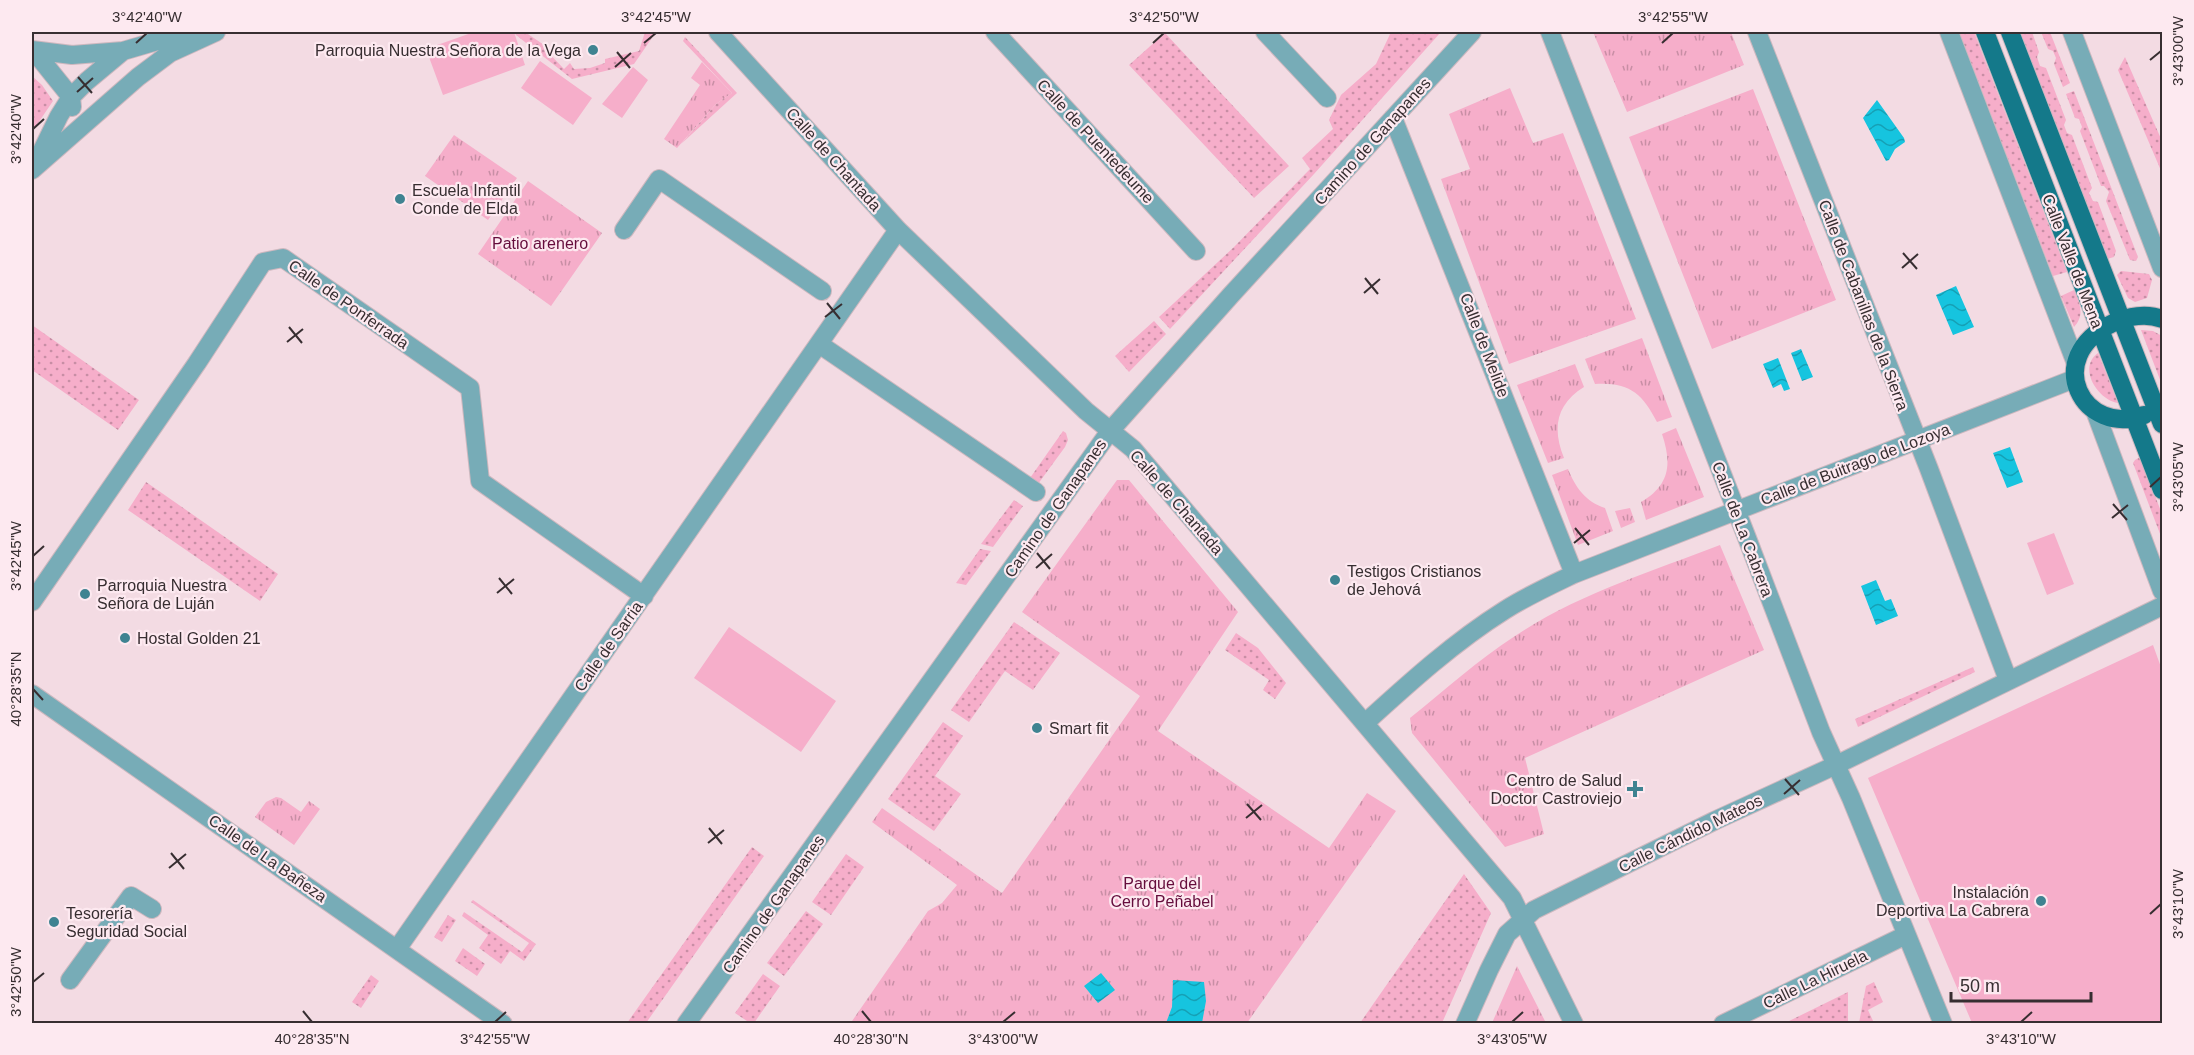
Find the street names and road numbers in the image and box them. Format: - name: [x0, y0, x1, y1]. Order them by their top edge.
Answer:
- street label: Camino de Ganapanes: [1311, 75, 1434, 208]
- street label: Calle de Puentedeume: [1034, 76, 1157, 207]
- street label: Calle de Chantada: [783, 104, 884, 214]
- street label: Calle Valle de Mena: [2039, 192, 2106, 331]
- street label: Calle de Cabanillas de la Sierra: [1815, 198, 1912, 413]
- street label: Calle de Ponferrada: [286, 257, 412, 352]
- street label: Calle de Melide: [1457, 291, 1512, 400]
- street label: Calle de Buitrago de Lozoya: [1758, 420, 1952, 508]
- street label: Camino de Ganapanes: [1001, 436, 1110, 581]
- street label: Calle de Chantada: [1127, 447, 1227, 558]
- street label: Calle de La Cabrera: [1709, 459, 1776, 599]
- street label: Calle de Sarria: [571, 598, 646, 695]
- street label: Calle Cándido Mateos: [1616, 791, 1765, 876]
- street label: Calle de La Bañeza: [206, 811, 330, 905]
- street label: Camino de Ganapanes: [719, 832, 828, 977]
- street label: Calle La Hiruela: [1760, 947, 1870, 1012]

